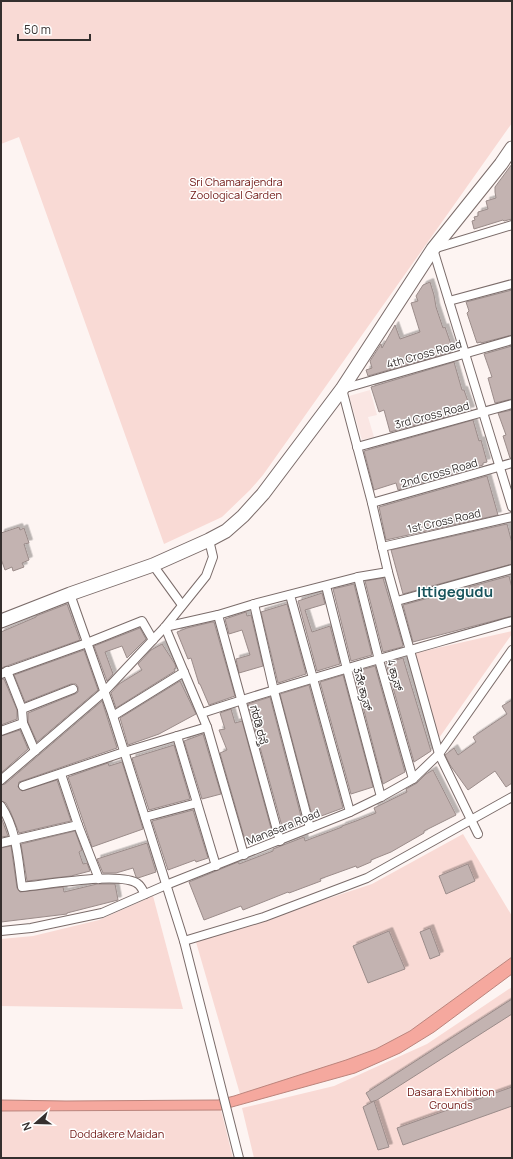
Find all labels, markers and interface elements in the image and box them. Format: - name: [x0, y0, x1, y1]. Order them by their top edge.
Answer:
- scale bar: [18, 16, 90, 42]
- text: 50 m: [24, 21, 51, 38]
- park label: Sri Chamarajendra Zoological Garden: [189, 174, 283, 202]
- street label: 4th Cross Road: [384, 336, 463, 371]
- street label: 3rd Cross Road: [393, 397, 471, 432]
- street label: 2nd Cross Road: [399, 454, 479, 491]
- street label: 1st Cross Road: [406, 505, 482, 536]
- district label: Ittigegudu: [417, 581, 493, 602]
- street label: 4 ಕ್ರಾಸ್: [383, 657, 407, 694]
- street label: 3ನೆೇ ಕ್ರಾಸ್: [350, 665, 377, 713]
- street label: ಗರಡಿ ರಸ್ತೆ: [246, 703, 272, 748]
- street label: Manasara Road: [244, 805, 322, 848]
- park label: Dasara Exhibition Grounds: [407, 1084, 495, 1112]
- north arrow: [16, 1103, 56, 1143]
- text: N: [18, 1120, 35, 1133]
- park label: Doddakere Maidan: [70, 1126, 164, 1141]

